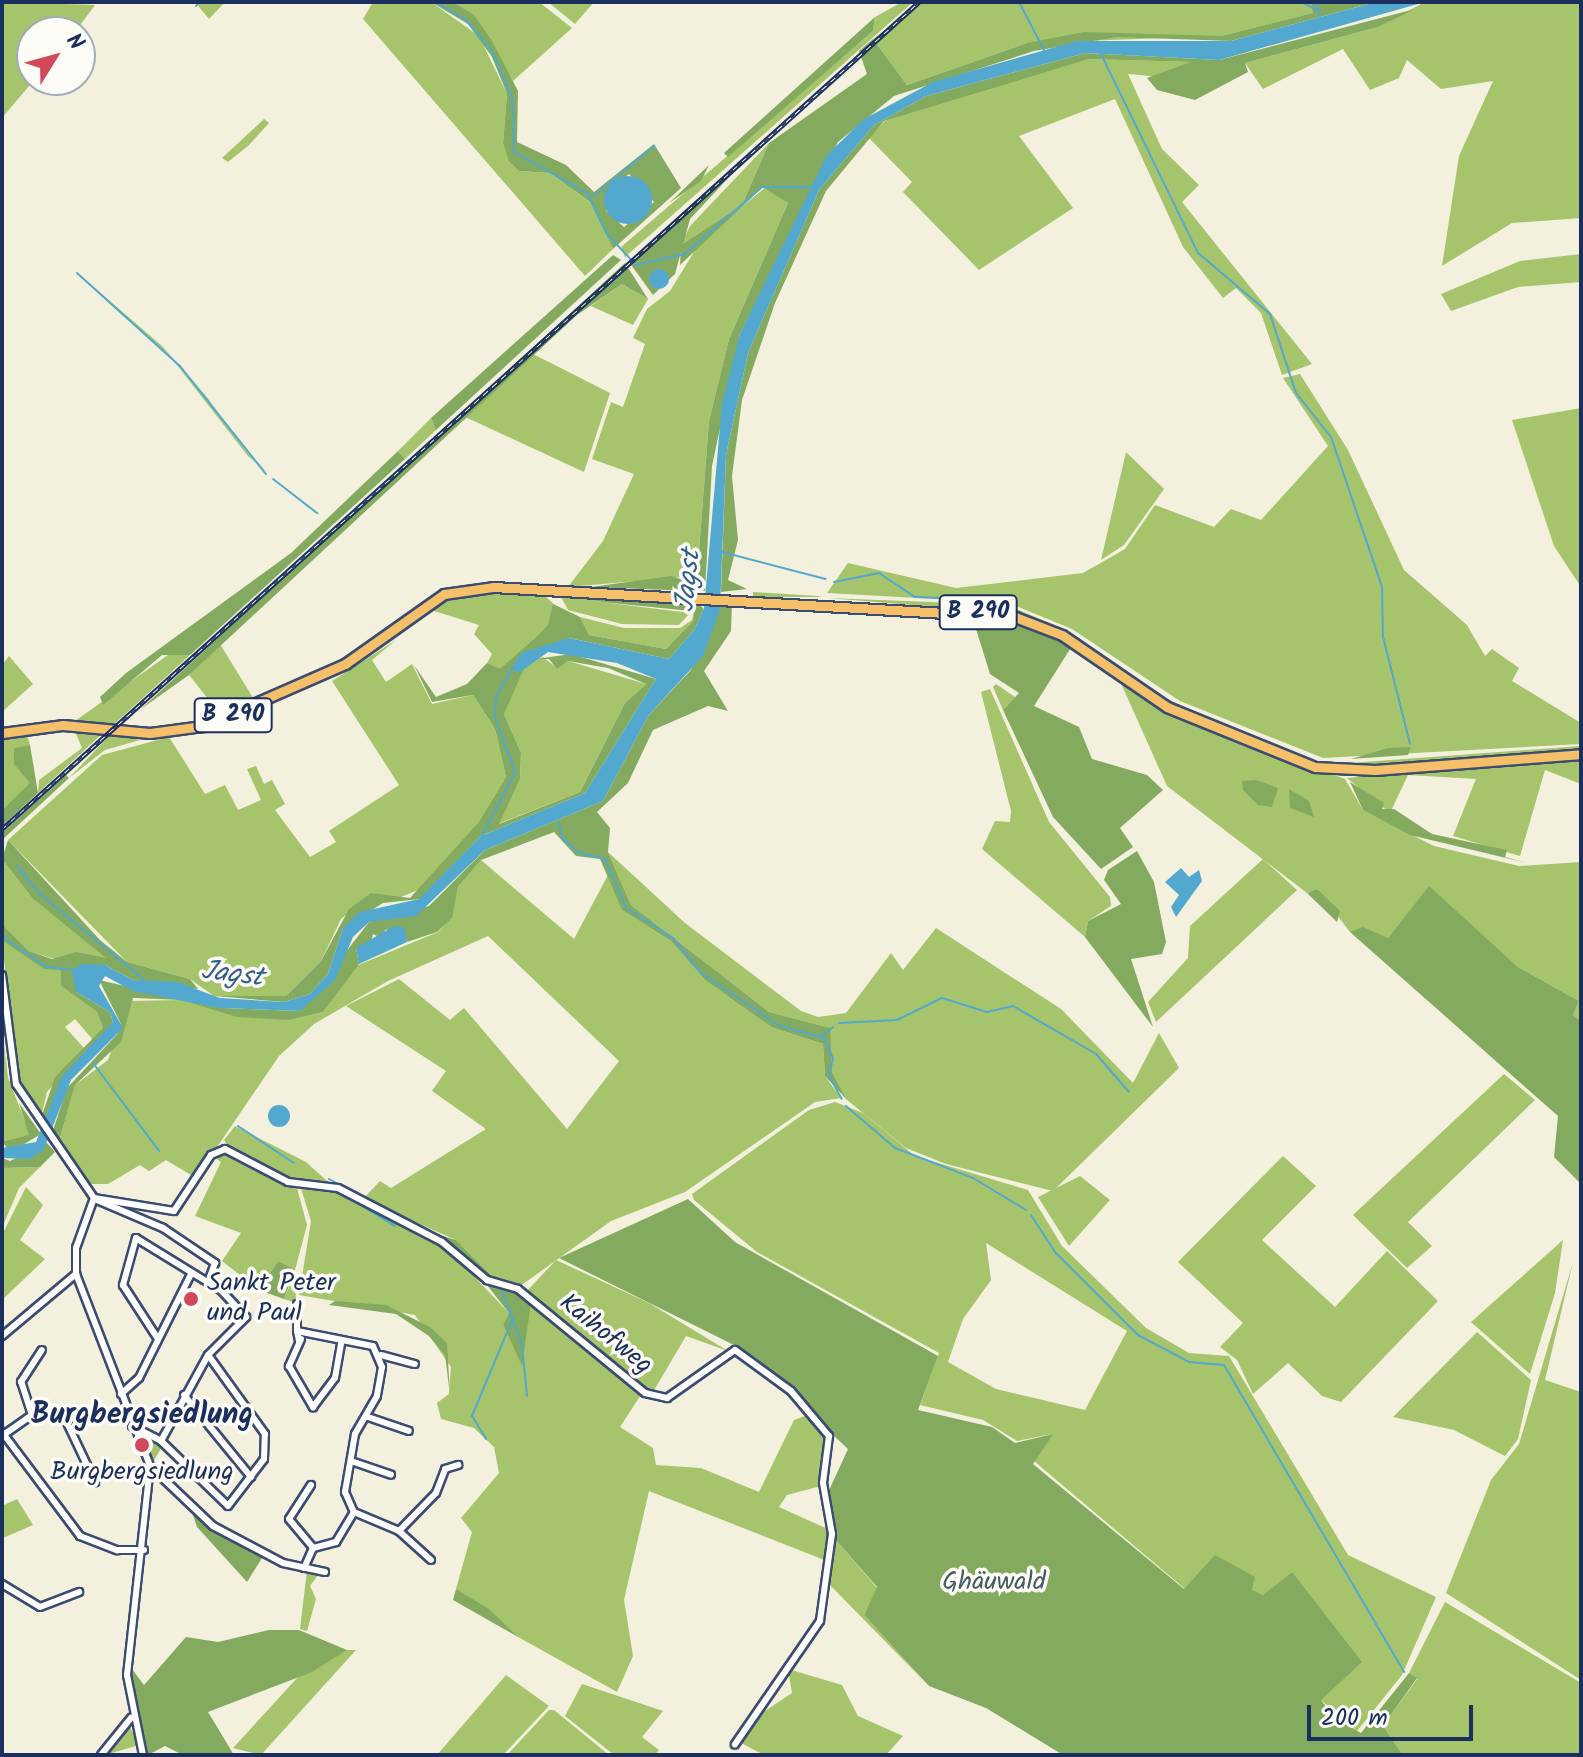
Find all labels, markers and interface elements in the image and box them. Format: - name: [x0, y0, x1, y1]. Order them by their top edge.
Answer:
- north arrow: [16, 16, 96, 96]
- text: N: [56, 26, 92, 59]
- water label: Jagst: [669, 548, 709, 614]
- road number: B 290: [938, 592, 1018, 632]
- road number: B 290: [193, 695, 273, 735]
- water label: Jagst: [199, 955, 265, 995]
- place label: Sankt Peter und Paul: [207, 1268, 336, 1330]
- street label: Kaihofweg: [552, 1288, 658, 1382]
- marker: Sankt Peter und Paul: [182, 1290, 200, 1308]
- district label: Burgbergsiedlung: [31, 1397, 253, 1433]
- marker: Burgbergsiedlung: [133, 1436, 151, 1454]
- place label: Burgbergsiedlung: [50, 1457, 234, 1489]
- park label: Ghäuwald: [942, 1567, 1046, 1599]
- scale bar: [1311, 1689, 1477, 1739]
- text: 200 m: [1321, 1699, 1388, 1738]

